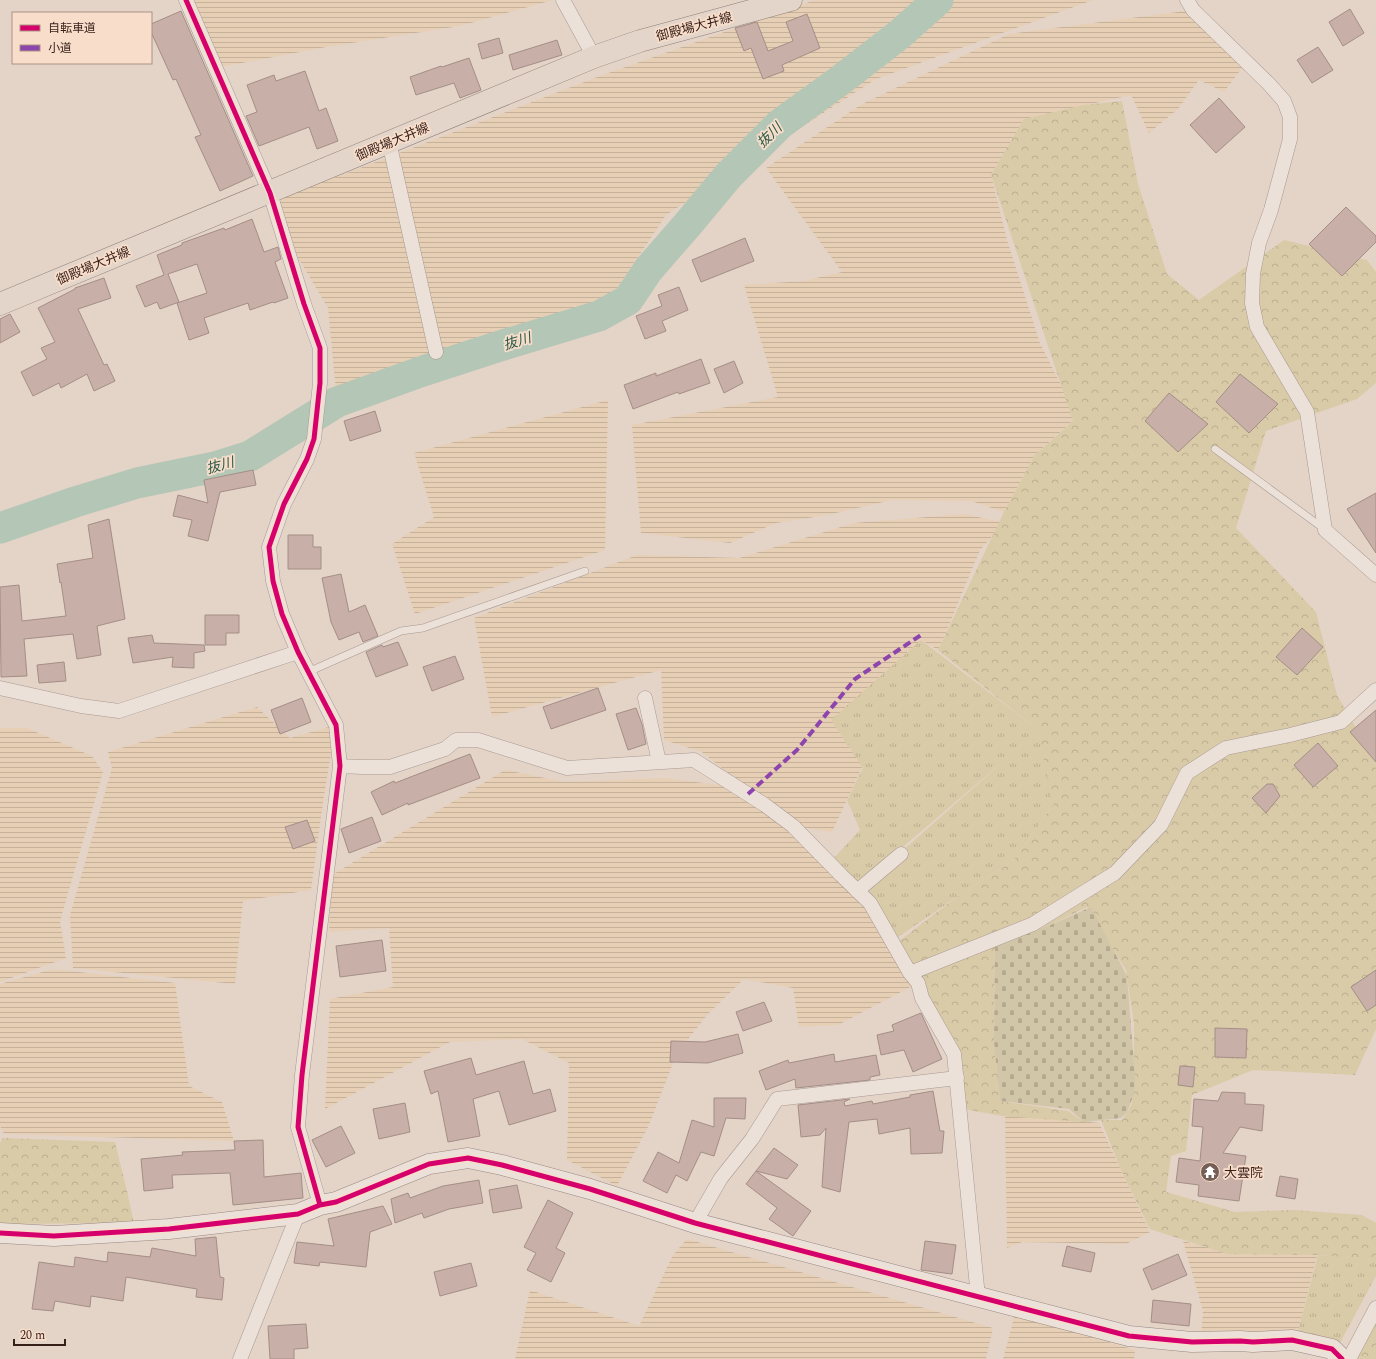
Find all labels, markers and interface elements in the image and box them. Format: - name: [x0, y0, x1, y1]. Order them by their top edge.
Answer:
- street label: 御殿場大井線: [654, 7, 735, 47]
- legend: [12, 12, 152, 64]
- text: 自転車道: [48, 19, 96, 38]
- text: 小道: [48, 39, 72, 58]
- street label: 御殿場大井線: [353, 117, 432, 166]
- water label: 抜川: [752, 117, 788, 153]
- street label: 御殿場大井線: [54, 241, 133, 290]
- water label: 抜川: [501, 327, 536, 356]
- water label: 抜川: [204, 451, 238, 479]
- temple icon: 大雲院: [1199, 1161, 1221, 1183]
- place label: 大雲院: [1224, 1163, 1263, 1183]
- scale bar: [14, 1321, 65, 1347]
- text: 20 m: [20, 1326, 45, 1345]

